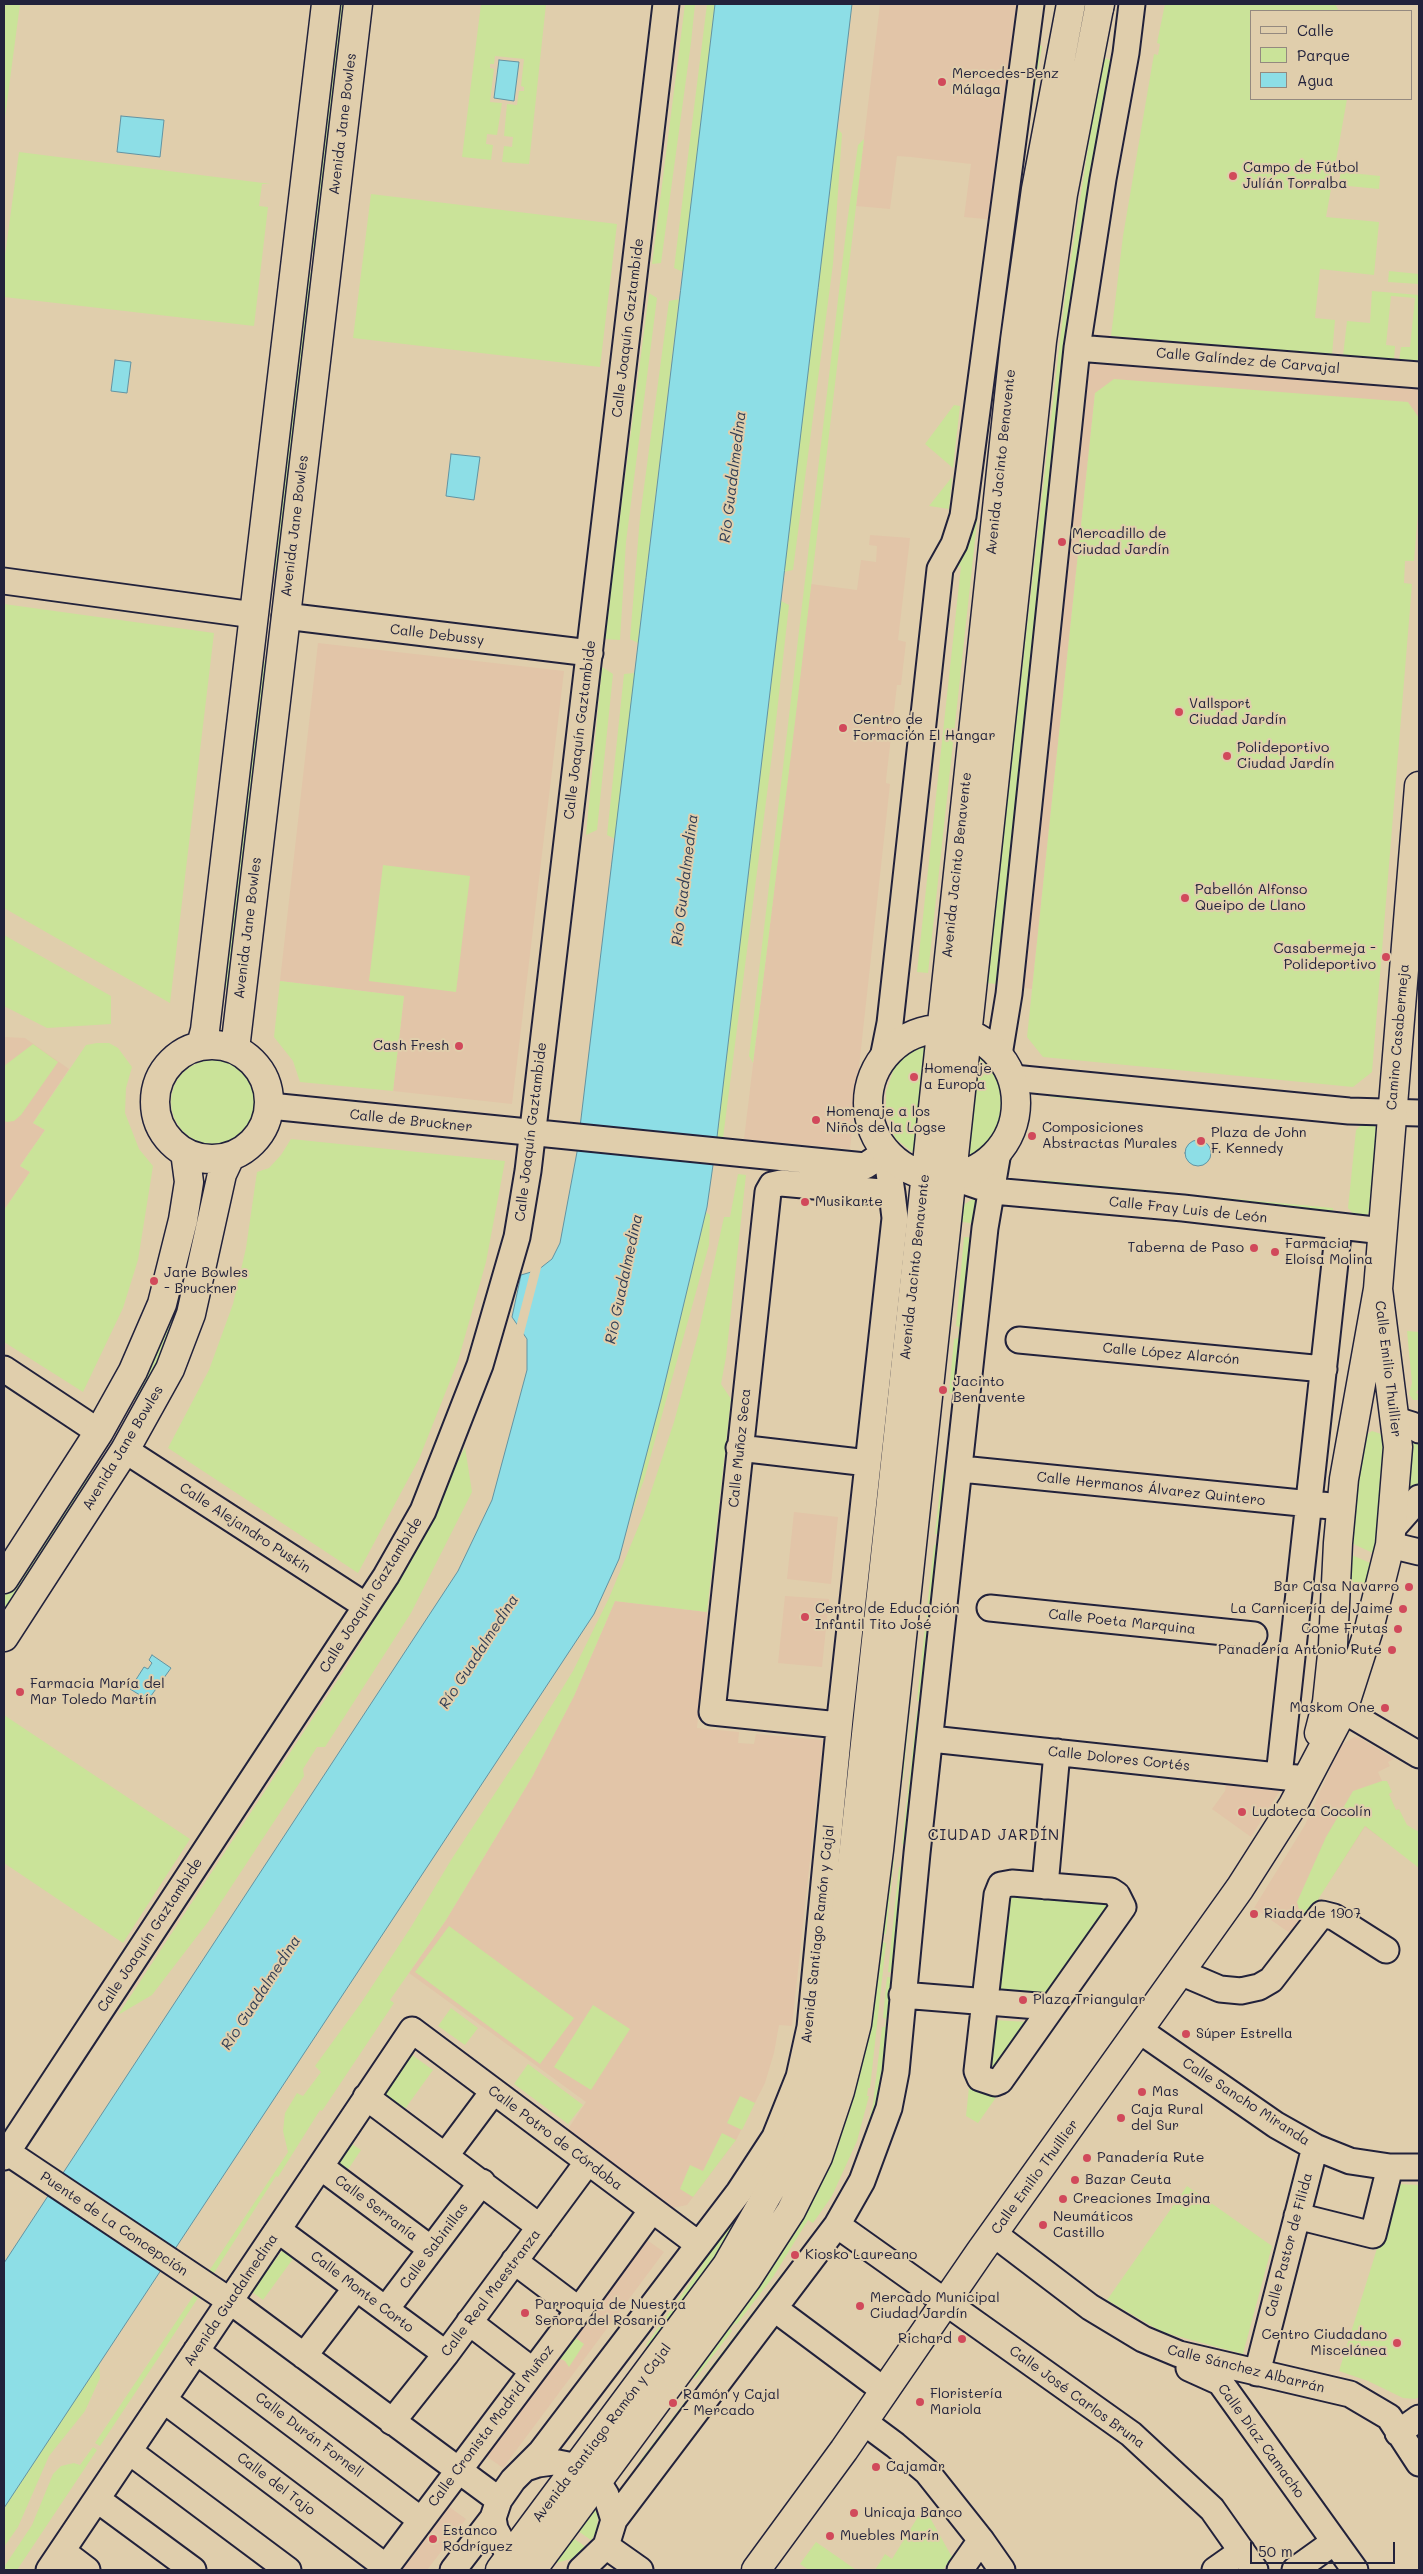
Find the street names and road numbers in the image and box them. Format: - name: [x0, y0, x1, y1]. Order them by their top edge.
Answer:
- street label: Avenida Jane Bowles: [326, 52, 360, 196]
- street label: Calle Joaquín Gaztambide: [609, 237, 647, 419]
- street label: Calle Galíndez de Carvajal: [1155, 345, 1341, 377]
- street label: Avenida Jacinto Benavente: [983, 368, 1019, 556]
- street label: Avenida Jane Bowles: [278, 454, 312, 598]
- street label: Calle Debussy: [389, 621, 485, 649]
- street label: Calle Joaquín Gaztambide: [561, 639, 599, 821]
- street label: Avenida Jacinto Benavente: [939, 771, 975, 959]
- street label: Avenida Jane Bowles: [231, 856, 265, 1000]
- street label: Camino Casabermeja: [1383, 963, 1413, 1111]
- street label: Calle Joaquín Gaztambide: [512, 1041, 550, 1223]
- street label: Calle de Bruckner: [349, 1106, 473, 1136]
- street label: Avenida Jacinto Benavente: [897, 1173, 933, 1361]
- street label: Calle Fray Luis de León: [1108, 1193, 1268, 1227]
- street label: Calle Emilio Thuillier: [1371, 1300, 1405, 1438]
- street label: Calle López Alarcón: [1102, 1340, 1240, 1368]
- street label: Avenida Jane Bowles: [79, 1383, 167, 1513]
- street label: Calle Muñoz Seca: [725, 1388, 755, 1508]
- street label: Calle Hermanos Álvarez Quintero: [1036, 1469, 1266, 1509]
- street label: Calle Alejandro Puskin: [176, 1479, 314, 1577]
- street label: Calle Joaquín Gaztambide: [316, 1514, 426, 1676]
- street label: Calle Poeta Marquina: [1047, 1606, 1197, 1638]
- street label: Calle Dolores Cortés: [1047, 1743, 1191, 1775]
- street label: Avenida Santiago Ramón y Cajal: [798, 1824, 838, 2044]
- street label: Calle Joaquín Gaztambide: [94, 1855, 206, 2015]
- street label: Calle Sancho Miranda: [1179, 2054, 1313, 2150]
- street label: Calle Potro de Córdoba: [485, 2082, 625, 2194]
- street label: Calle Emilio Thuillier: [988, 2116, 1082, 2238]
- street label: Puente de La Concepción: [37, 2168, 191, 2280]
- street label: Calle Serranía: [331, 2171, 421, 2245]
- street label: Calle Pastor de Filida: [1262, 2171, 1316, 2319]
- street label: Calle Sabinillas: [396, 2200, 472, 2292]
- street label: Calle Real Maestranza: [438, 2226, 544, 2360]
- street label: Avenida Guadalmedina: [180, 2231, 282, 2369]
- street label: Calle Monte Corto: [307, 2248, 417, 2336]
- street label: Avenida Santiago Ramón y Cajal: [529, 2340, 675, 2526]
- street label: Calle Sánchez Albarrán: [1166, 2341, 1326, 2397]
- street label: Calle Cronista Madrid Muñoz: [425, 2342, 557, 2510]
- street label: Calle José Carlos Bruna: [1006, 2342, 1148, 2452]
- street label: Calle Díaz Camacho: [1214, 2381, 1308, 2501]
- street label: Calle Durán Fornell: [252, 2389, 366, 2481]
- street label: Calle del Tajo: [233, 2449, 319, 2519]

